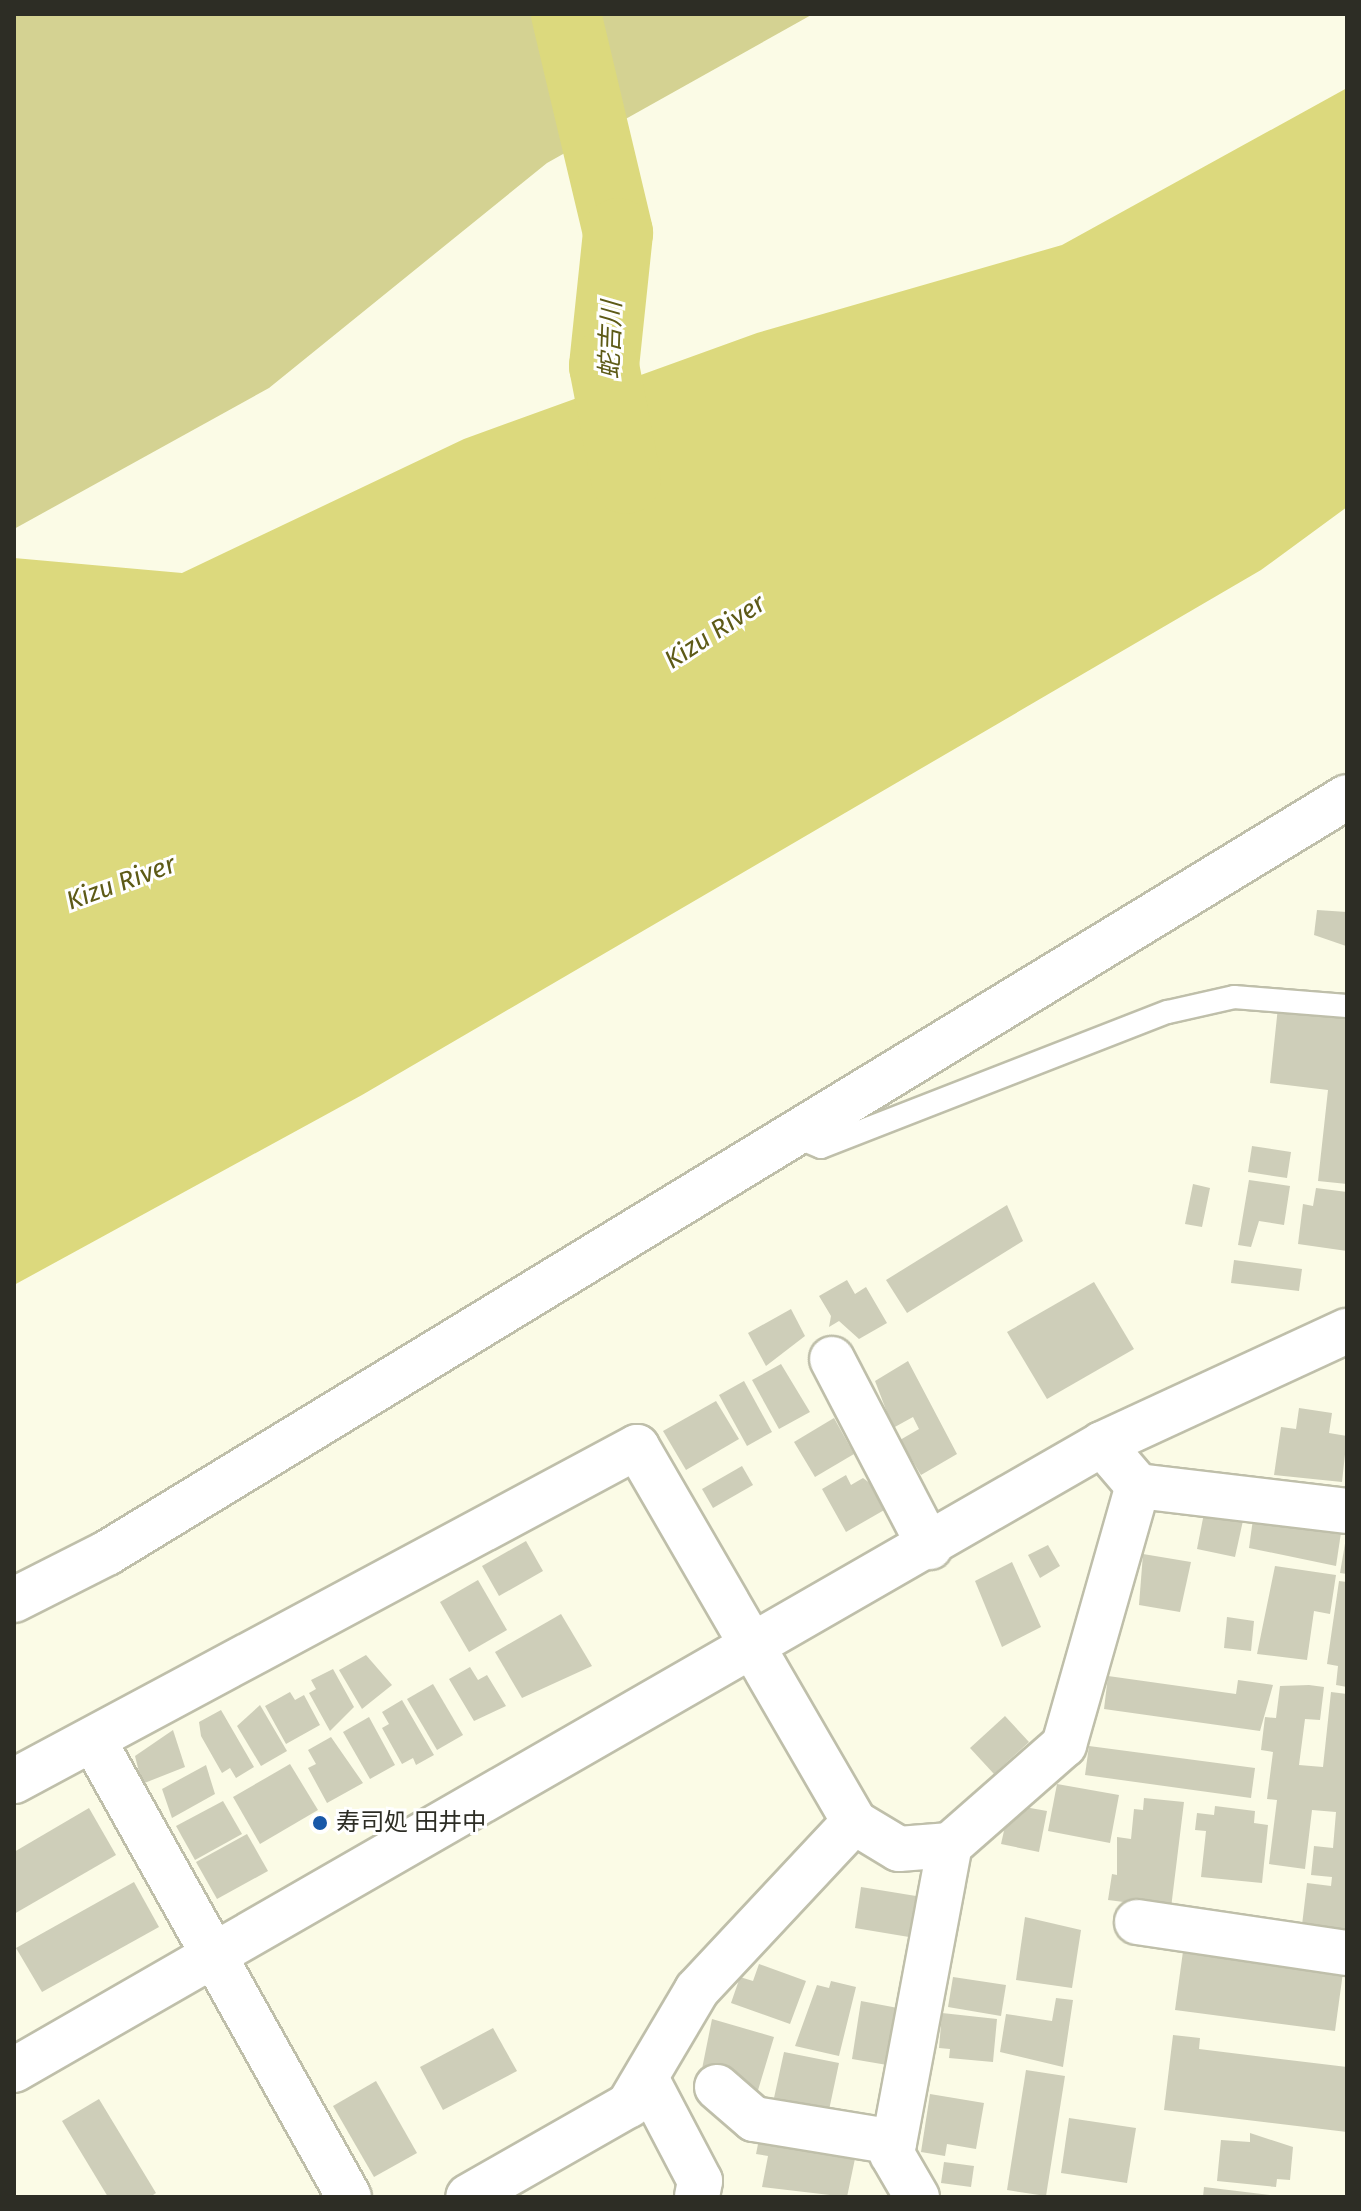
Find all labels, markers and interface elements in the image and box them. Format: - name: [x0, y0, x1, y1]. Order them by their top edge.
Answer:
- water label: 蛇吉川: [594, 300, 628, 380]
- water label: Kizu River: [659, 588, 771, 676]
- water label: Kizu River: [62, 849, 180, 917]
- place label: 寿司処 田井中: [336, 1809, 486, 1837]
- marker: 寿司処 田井中: [311, 1814, 329, 1832]

